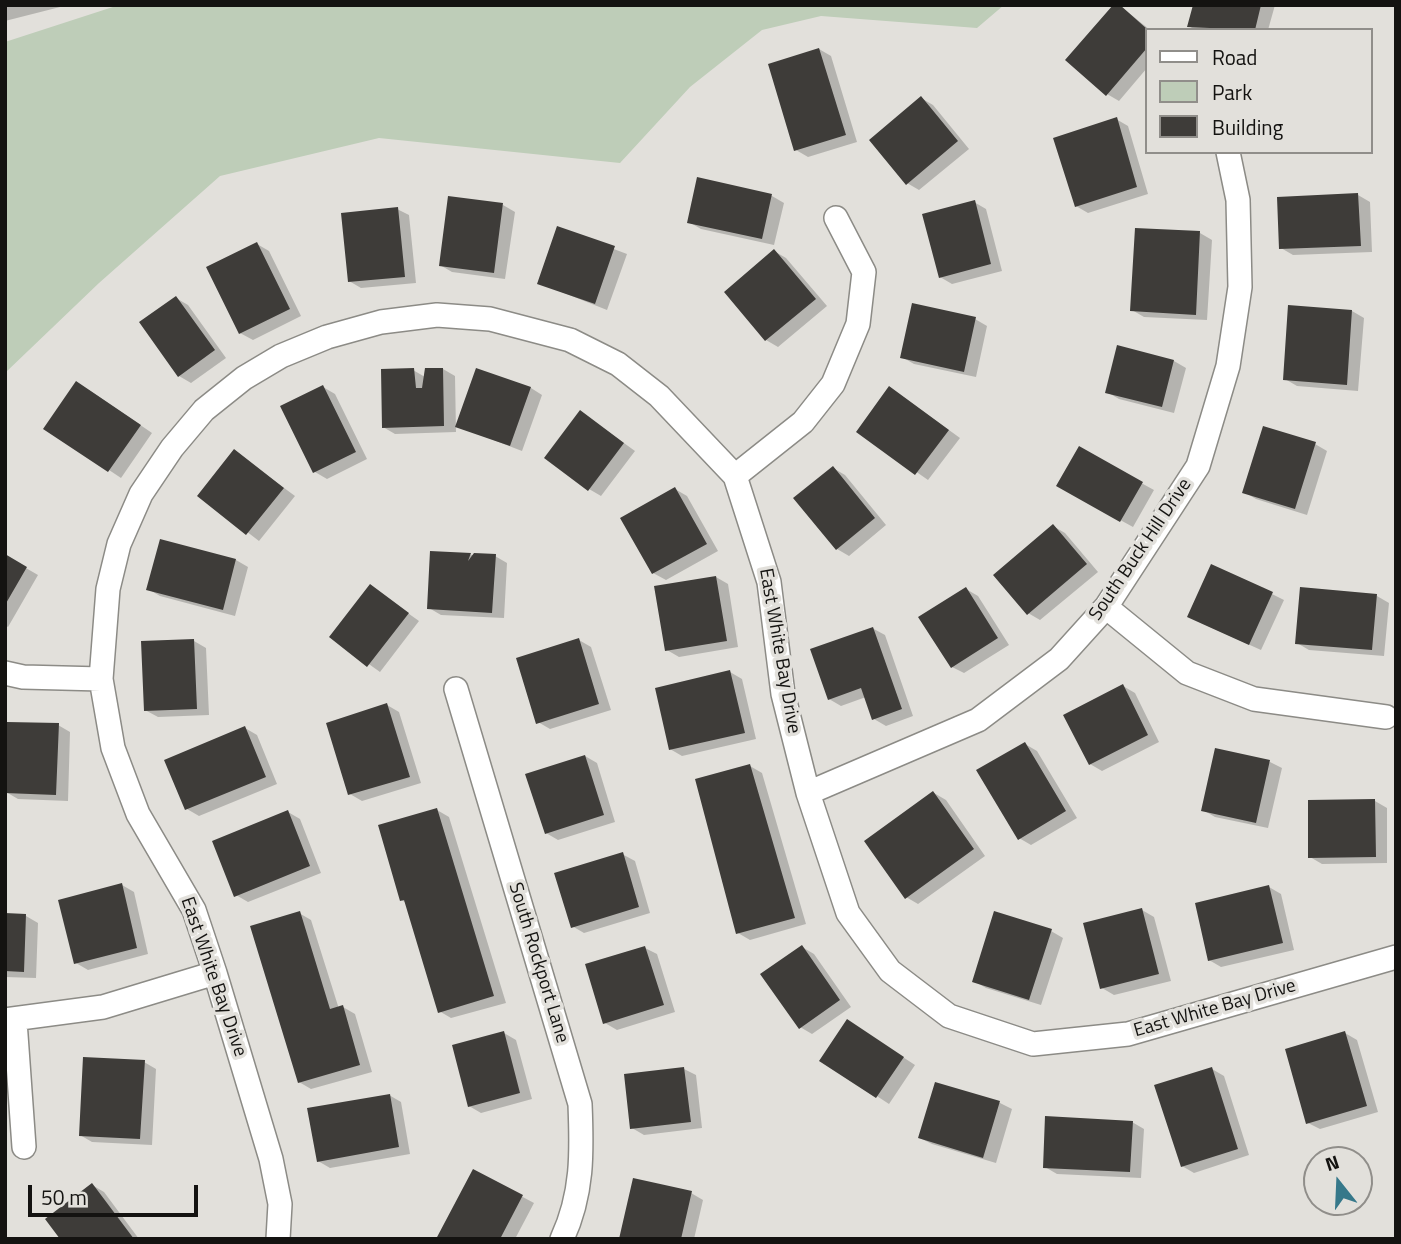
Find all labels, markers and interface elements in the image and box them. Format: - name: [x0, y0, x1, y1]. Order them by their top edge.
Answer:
- legend: [1146, 28, 1373, 154]
- text: Road: [1212, 41, 1257, 73]
- text: Park: [1212, 76, 1252, 108]
- text: Building: [1212, 111, 1283, 143]
- street label: South Buck Hill Drive: [1085, 475, 1197, 625]
- street label: East White Bay Drive: [753, 567, 805, 735]
- street label: South Rockport Lane: [503, 880, 573, 1046]
- street label: East White Bay Drive: [175, 894, 251, 1060]
- street label: East White Bay Drive: [1131, 975, 1299, 1043]
- north arrow: [1303, 1146, 1373, 1216]
- text: N: [1321, 1147, 1343, 1178]
- scale bar: [32, 1170, 201, 1214]
- text: 50 m: [41, 1181, 87, 1213]

